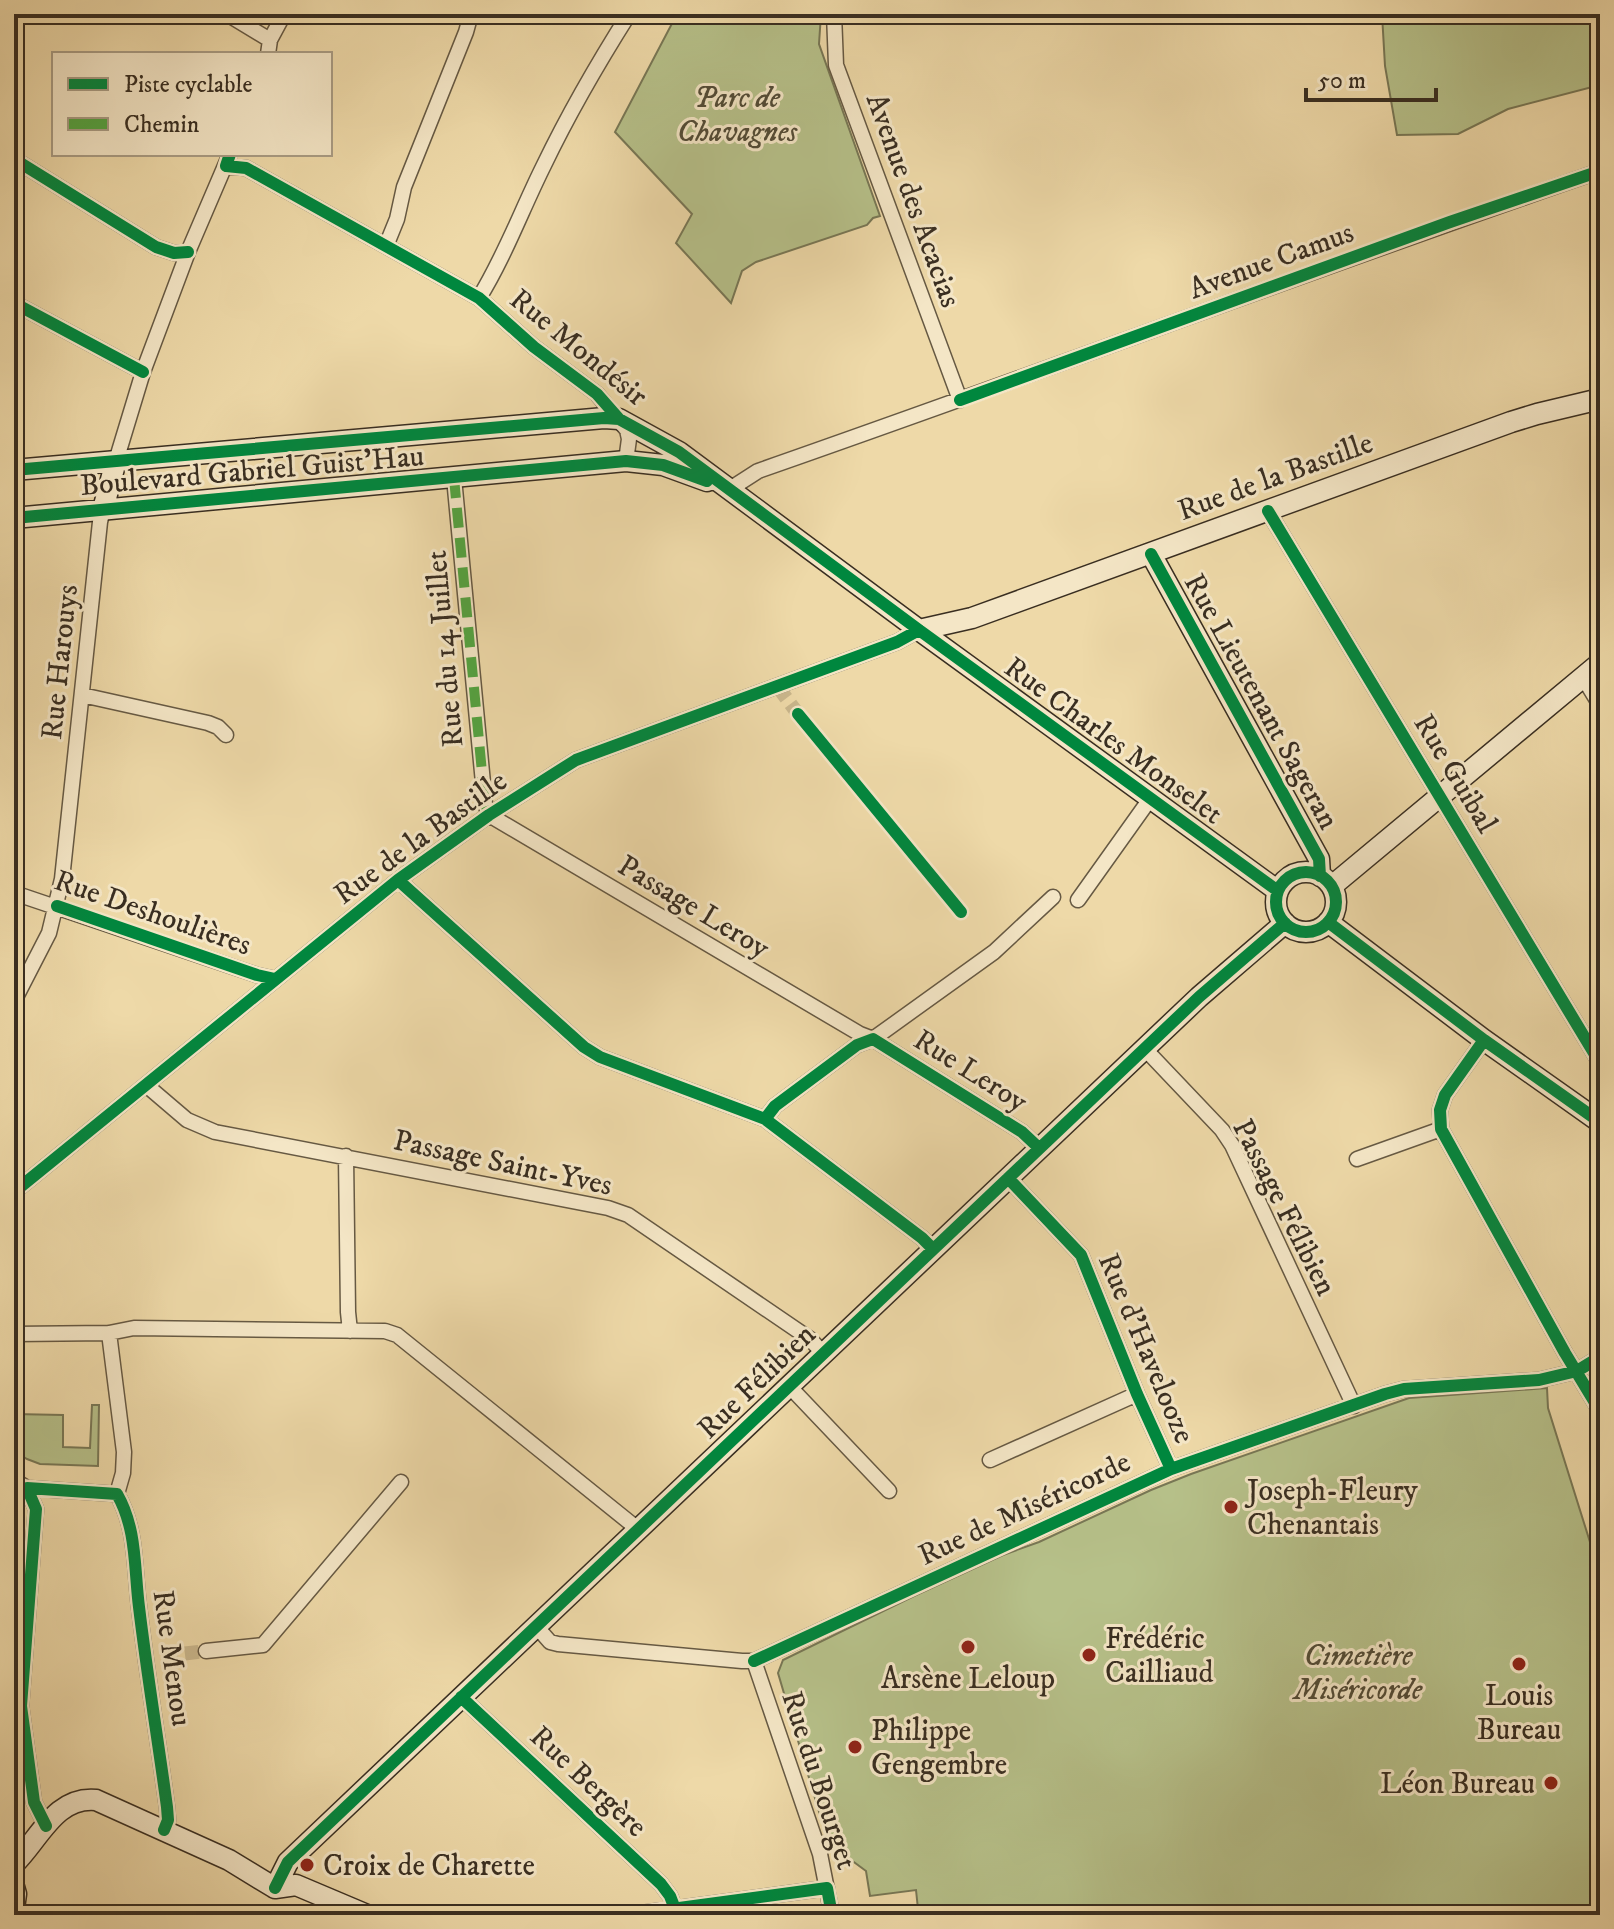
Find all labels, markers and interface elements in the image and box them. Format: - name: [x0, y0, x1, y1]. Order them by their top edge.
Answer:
- legend: [52, 52, 332, 156]
- scale bar: [1306, 52, 1436, 102]
- text: 50 m: [1318, 66, 1366, 96]
- text: Piste cyclable: [124, 70, 252, 100]
- park label: Parc de Chavagnes: [677, 80, 798, 151]
- street label: Avenue des Acacias: [857, 88, 968, 313]
- text: Chemin: [124, 110, 200, 140]
- street label: Avenue Camus: [1184, 215, 1359, 308]
- street label: Rue Mondésir: [502, 281, 654, 415]
- street label: Rue de la Bastille: [1173, 425, 1378, 530]
- street label: Boulevard Gabriel Guist'Hau: [79, 438, 426, 505]
- street label: Rue du 14 Juillet: [418, 549, 473, 749]
- street label: Rue Lieutenant Sageran: [1175, 567, 1347, 836]
- street label: Rue Harouys: [34, 583, 87, 742]
- street label: Rue Charles Monselet: [997, 650, 1230, 833]
- street label: Rue Guibal: [1405, 708, 1505, 840]
- street label: Rue de la Bastille: [327, 763, 515, 913]
- street label: Passage Leroy: [611, 848, 776, 967]
- street label: Rue Deshoulières: [49, 862, 256, 964]
- street label: Rue Leroy: [906, 1022, 1035, 1121]
- street label: Passage Félibien: [1223, 1113, 1344, 1302]
- street label: Passage Saint-Yves: [390, 1122, 615, 1205]
- street label: Rue d'Havelooze: [1089, 1248, 1202, 1449]
- street label: Rue Félibien: [690, 1316, 824, 1447]
- street label: Rue de Miséricorde: [913, 1444, 1136, 1575]
- place label: Joseph-Fleury Chenantais: [1244, 1473, 1419, 1544]
- marker: Joseph-Fleury Chenantais: [1222, 1498, 1240, 1516]
- street label: Rue Menou: [144, 1588, 199, 1729]
- place label: Frédéric Cailliaud: [1105, 1621, 1213, 1692]
- marker: Arsène Leloup: [959, 1638, 977, 1656]
- park label: Cimetière Miséricorde: [1292, 1638, 1423, 1709]
- marker: Frédéric Cailliaud: [1080, 1646, 1098, 1664]
- marker: Louis Bureau: [1510, 1655, 1528, 1673]
- place label: Arsène Leloup: [881, 1661, 1055, 1698]
- place label: Louis Bureau: [1477, 1678, 1561, 1749]
- street label: Rue du Bourget: [772, 1687, 865, 1874]
- place label: Philippe Gengembre: [871, 1713, 1007, 1784]
- street label: Rue Bergère: [522, 1719, 654, 1846]
- marker: Philippe Gengembre: [846, 1738, 864, 1756]
- place label: Léon Bureau: [1380, 1766, 1535, 1803]
- marker: Léon Bureau: [1542, 1774, 1560, 1792]
- place label: Croix de Charette: [323, 1848, 535, 1885]
- marker: Croix de Charette: [298, 1856, 316, 1874]

